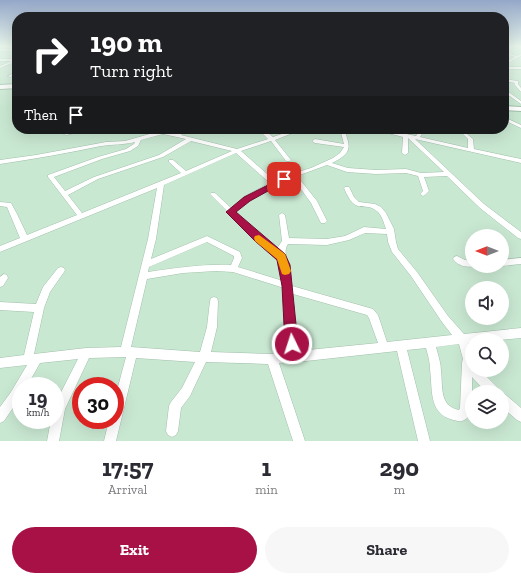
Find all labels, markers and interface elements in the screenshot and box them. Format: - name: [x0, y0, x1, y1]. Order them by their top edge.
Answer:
- text: 190 m: [90, 26, 162, 59]
- icon: right: [24, 28, 76, 80]
- text: Turn right: [90, 60, 172, 82]
- icon: arrive: [65, 104, 87, 126]
- text: Then: [24, 106, 57, 124]
- pin: [267, 162, 301, 196]
- icon: arrive: [273, 168, 295, 190]
- north arrow: [465, 229, 509, 273]
- map controls: [465, 229, 509, 429]
- button: sound: [465, 281, 509, 325]
- position arrow: [271, 323, 313, 365]
- button: search: [465, 333, 509, 377]
- speed limit sign: 30: [72, 377, 124, 429]
- button: layers: [465, 385, 509, 429]
- text: 19: [29, 386, 47, 410]
- text: km/h: [27, 407, 49, 419]
- text: 17:57: [102, 453, 153, 482]
- text: 1: [262, 453, 271, 482]
- text: 290: [380, 453, 419, 482]
- text: Arrival: [108, 482, 147, 497]
- text: min: [255, 482, 278, 497]
- text: m: [394, 482, 405, 497]
- button: Exit: [12, 527, 257, 573]
- button: Share: [265, 527, 509, 573]

